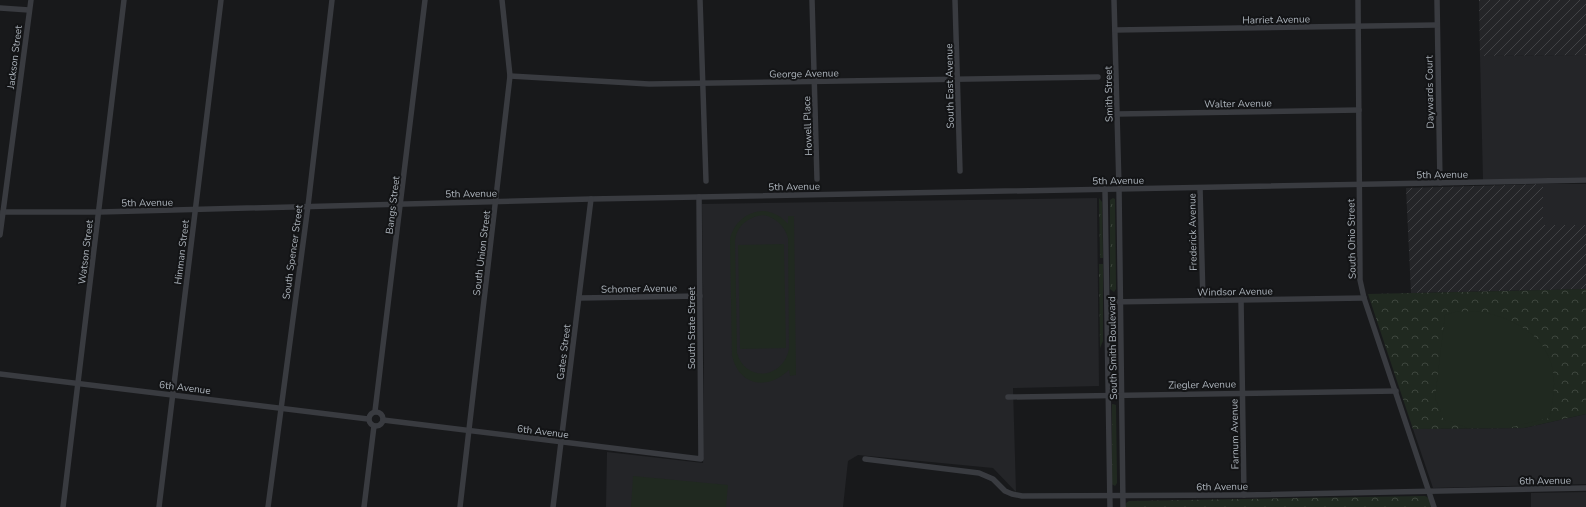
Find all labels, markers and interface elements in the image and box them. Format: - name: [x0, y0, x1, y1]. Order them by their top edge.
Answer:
- street label: Harriet Avenue: [1242, 12, 1310, 28]
- street label: Jackson Street: [4, 24, 26, 91]
- street label: South East Avenue: [942, 43, 958, 129]
- street label: Daywards Court: [1422, 55, 1438, 129]
- street label: Smith Street: [1102, 65, 1116, 122]
- street label: George Avenue: [769, 66, 839, 82]
- street label: Howell Place: [800, 96, 816, 156]
- street label: Walter Avenue: [1204, 96, 1272, 112]
- street label: 5th Avenue: [1416, 168, 1468, 182]
- street label: 5th Avenue: [1092, 174, 1144, 188]
- street label: Bangs Street: [382, 175, 404, 235]
- street label: 5th Avenue: [768, 180, 820, 194]
- street label: 5th Avenue: [445, 187, 497, 201]
- street label: Frederick Avenue: [1185, 193, 1201, 271]
- street label: 5th Avenue: [121, 196, 173, 210]
- street label: South Ohio Street: [1344, 198, 1360, 279]
- street label: South Spencer Street: [279, 203, 307, 300]
- street label: South Union Street: [470, 209, 494, 296]
- street label: Watson Street: [75, 218, 97, 285]
- street label: Hinman Street: [171, 219, 193, 285]
- street label: Schomer Avenue: [601, 281, 677, 297]
- street label: Windsor Avenue: [1197, 284, 1273, 300]
- street label: South State Street: [685, 286, 699, 369]
- street label: South Smith Boulevard: [1105, 296, 1121, 400]
- street label: Gates Street: [554, 323, 574, 381]
- street label: Ziegler Avenue: [1168, 377, 1236, 393]
- street label: 6th Avenue: [158, 378, 211, 398]
- street label: Farnum Avenue: [1227, 399, 1243, 469]
- street label: 6th Avenue: [516, 422, 569, 442]
- street label: 6th Avenue: [1519, 474, 1571, 488]
- street label: 6th Avenue: [1196, 480, 1248, 494]

